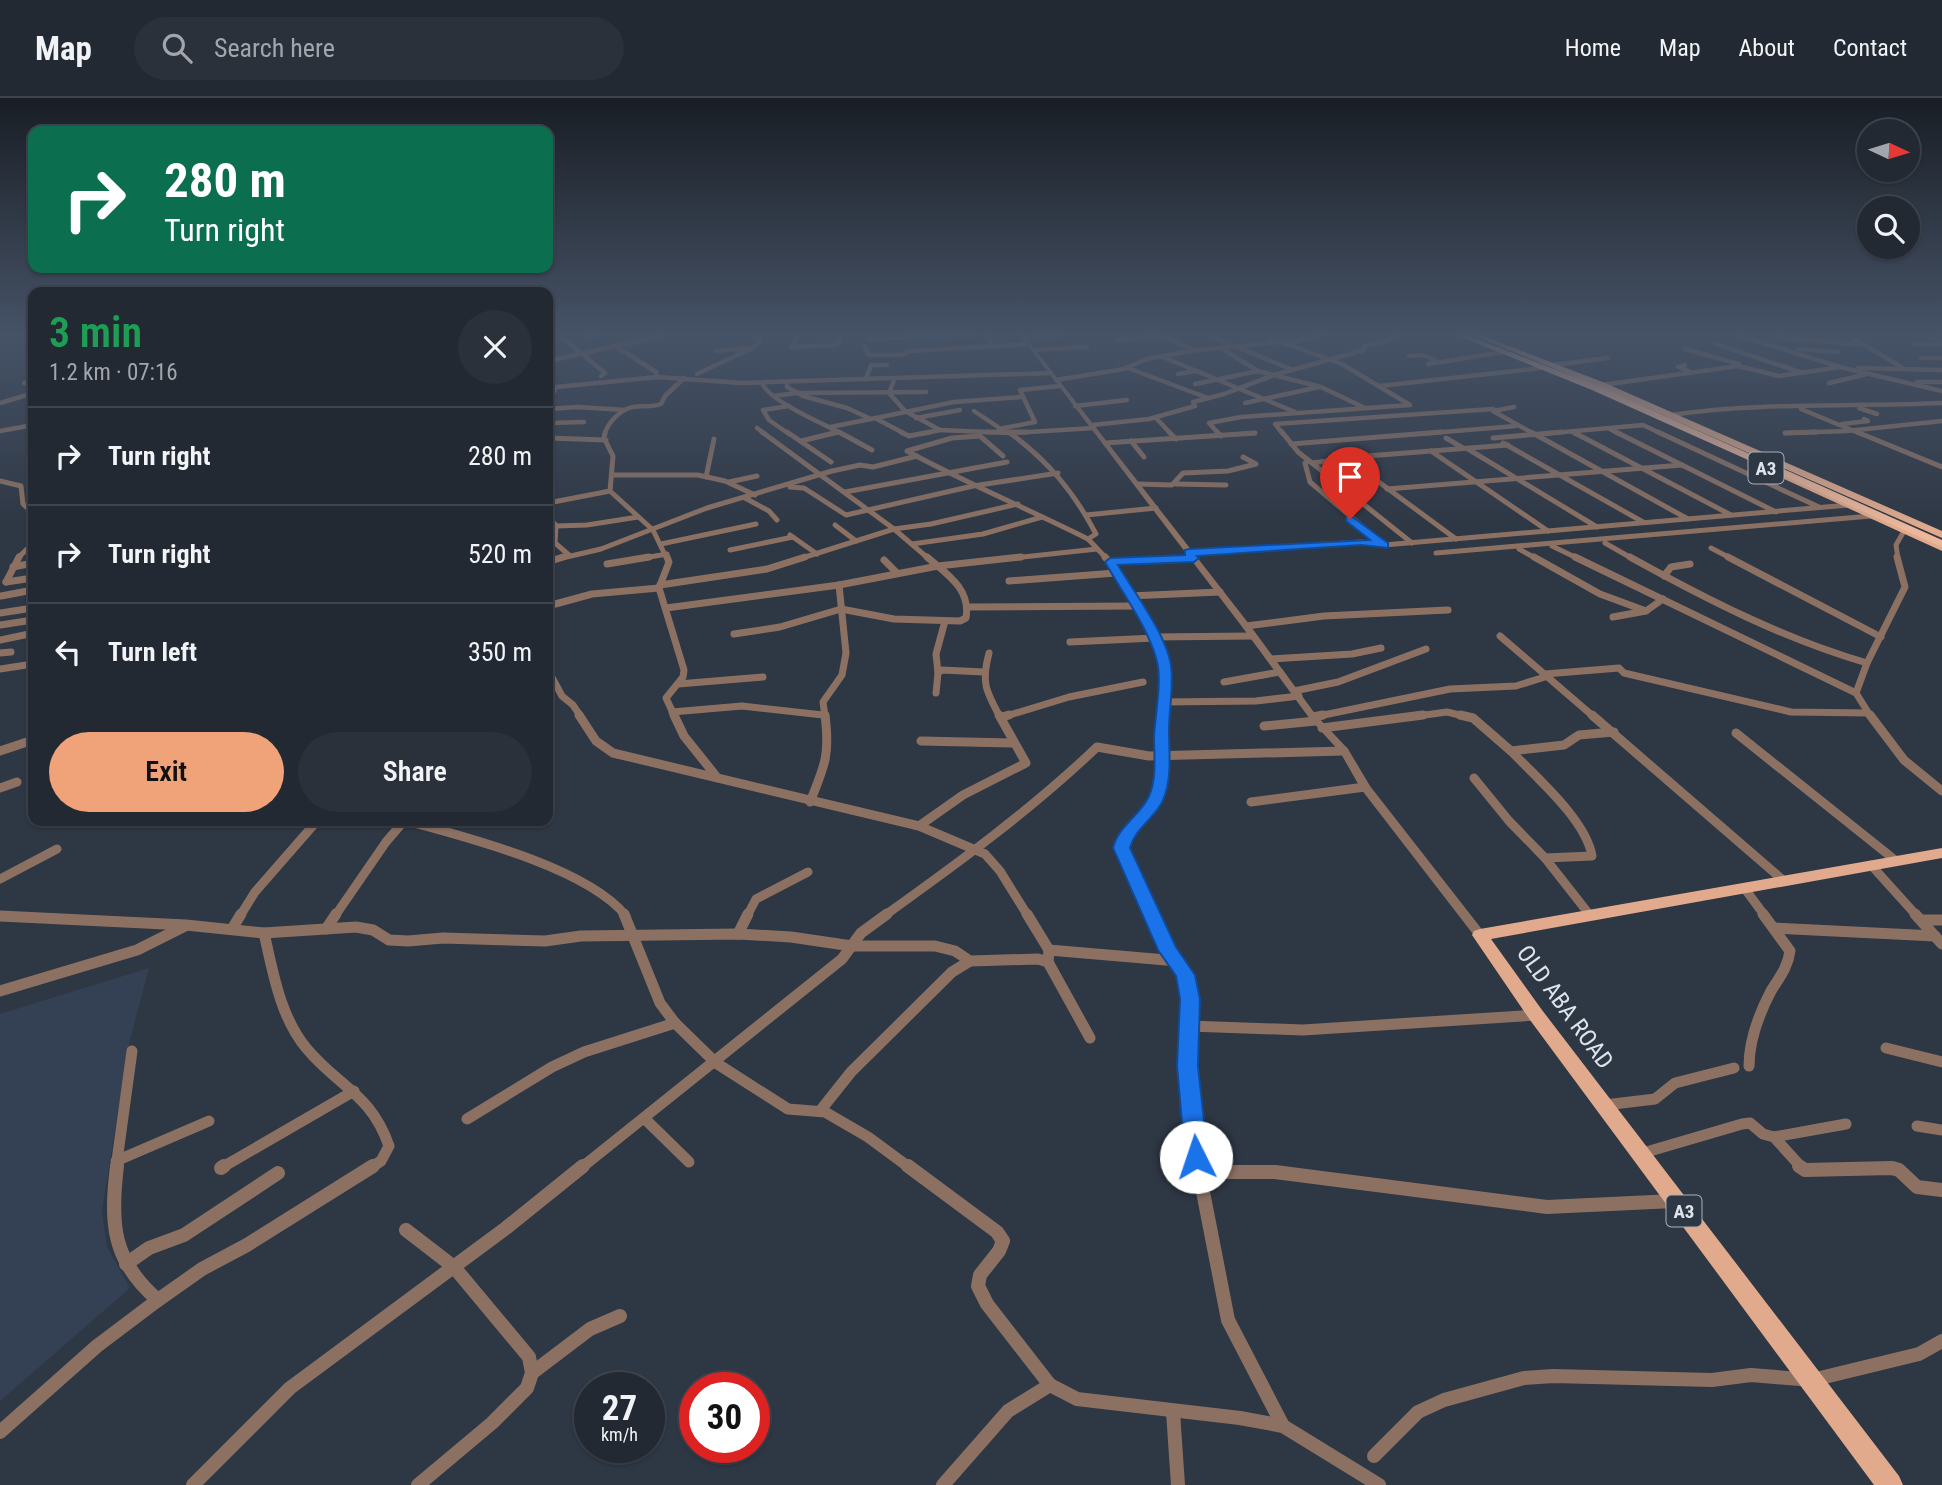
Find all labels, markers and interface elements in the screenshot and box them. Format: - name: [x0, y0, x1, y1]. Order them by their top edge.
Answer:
- search box: [134, 17, 624, 80]
- text: Map: [35, 29, 92, 68]
- icon: search: [158, 29, 196, 67]
- text: Search here: [214, 33, 335, 63]
- text: Home: [1565, 34, 1621, 62]
- text: Map: [1659, 34, 1701, 62]
- text: About: [1739, 34, 1795, 62]
- text: Contact: [1833, 34, 1907, 62]
- north arrow: [1857, 119, 1920, 182]
- map controls: [1857, 119, 1920, 259]
- text: 280 m: [164, 152, 286, 209]
- icon: right: [49, 154, 140, 245]
- button: search: [1857, 196, 1920, 259]
- text: Turn right: [164, 211, 285, 249]
- text: 3 min: [49, 308, 142, 357]
- button: close: [458, 310, 532, 384]
- text: 1.2 km · 07:16: [49, 359, 178, 386]
- icon: right: [49, 437, 87, 475]
- text: Turn right: [108, 441, 210, 471]
- text: 280 m: [468, 441, 532, 471]
- pin: [1320, 447, 1380, 519]
- road number: A3: [1748, 452, 1784, 484]
- icon: arrive: [1331, 458, 1369, 496]
- icon: right: [49, 535, 87, 573]
- text: Turn right: [108, 539, 210, 569]
- text: 520 m: [468, 539, 532, 569]
- icon: left: [49, 633, 87, 671]
- text: Turn left: [108, 637, 197, 667]
- text: 350 m: [468, 637, 532, 667]
- button: Exit: [49, 732, 284, 812]
- button: Share: [298, 732, 532, 812]
- street label: OLD ABA ROAD: [1511, 940, 1619, 1074]
- position arrow: [1159, 1120, 1233, 1194]
- road number: A3: [1666, 1196, 1702, 1226]
- speed limit sign: 30: [679, 1372, 770, 1463]
- text: 27: [602, 1388, 637, 1429]
- text: km/h: [601, 1424, 638, 1445]

